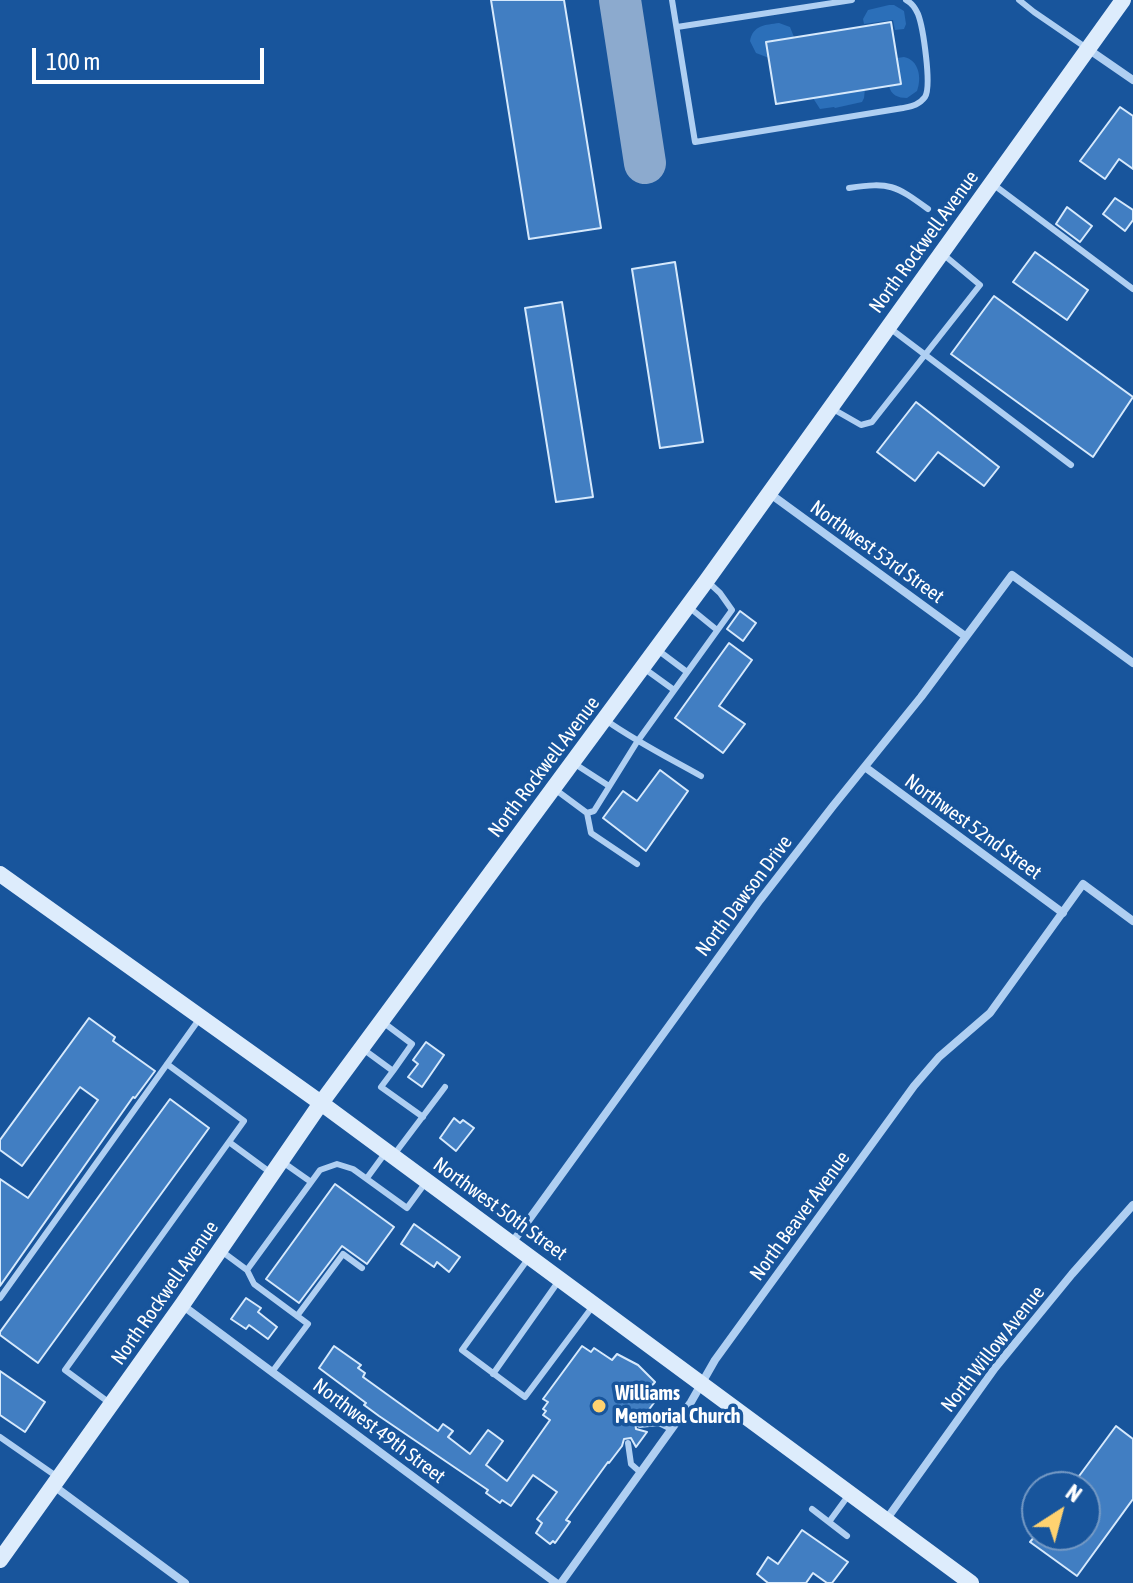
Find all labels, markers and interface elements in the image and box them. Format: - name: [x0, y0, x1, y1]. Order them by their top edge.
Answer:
- scale bar: [36, 32, 268, 82]
- text: 100 m: [46, 48, 100, 75]
- street label: North Rockwell Avenue: [864, 166, 984, 318]
- street label: Northwest 53rd Street: [805, 495, 949, 609]
- street label: North Rockwell Avenue: [483, 692, 605, 842]
- street label: Northwest 52nd Street: [900, 769, 1046, 885]
- street label: North Dawson Drive: [691, 831, 797, 961]
- street label: North Beaver Avenue: [745, 1147, 855, 1285]
- street label: Northwest 50th Street: [428, 1152, 572, 1266]
- street label: North Rockwell Avenue: [106, 1216, 224, 1370]
- street label: North Willow Avenue: [936, 1281, 1050, 1417]
- street label: Northwest 49th Street: [308, 1373, 450, 1489]
- place label: Williams Memorial Church: [615, 1382, 740, 1429]
- marker: Williams Memorial Church: [590, 1397, 608, 1415]
- north arrow: [1021, 1471, 1101, 1551]
- text: N: [1061, 1479, 1087, 1508]

